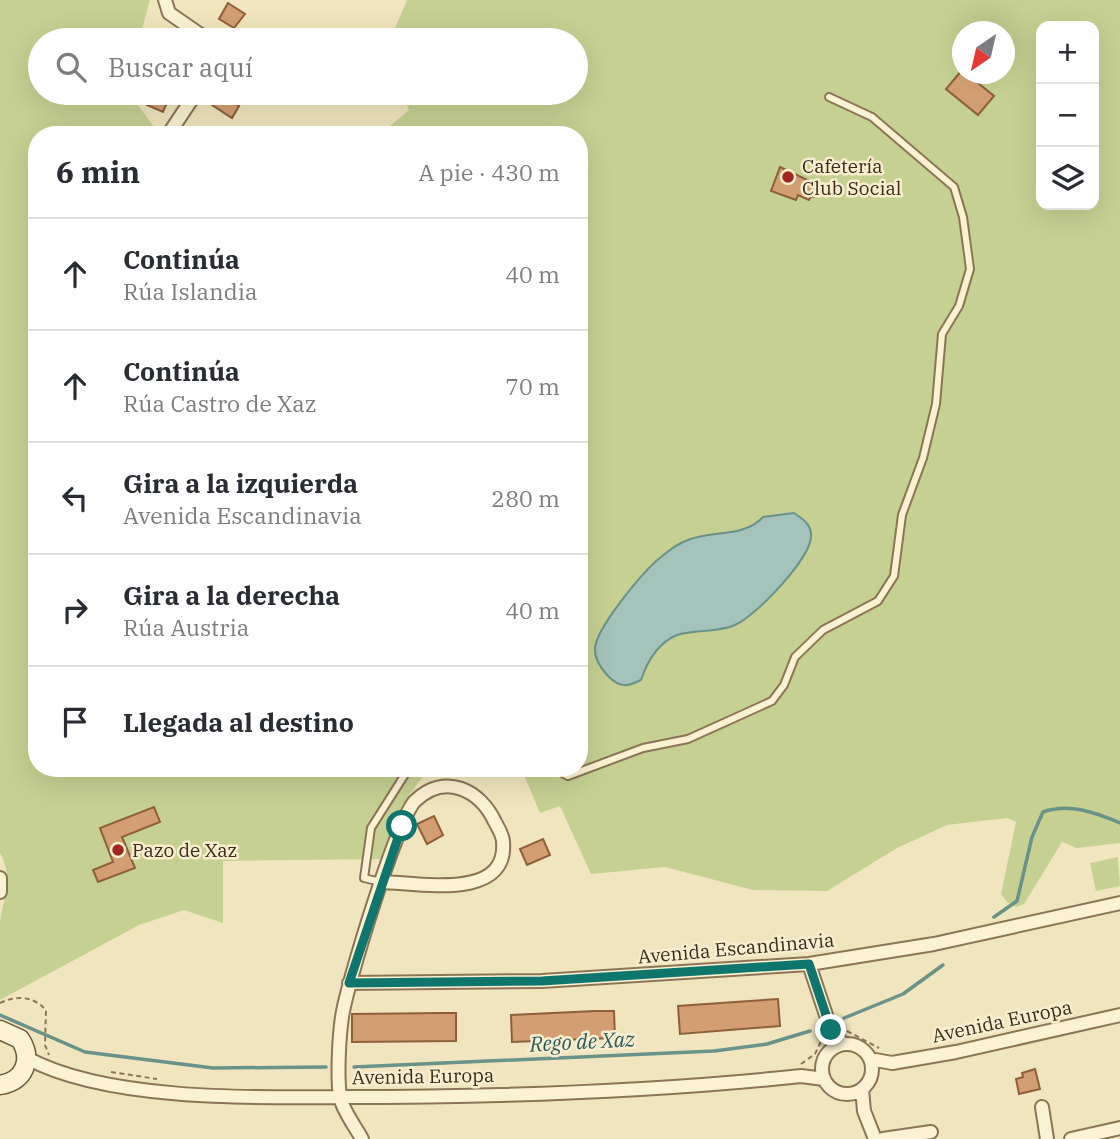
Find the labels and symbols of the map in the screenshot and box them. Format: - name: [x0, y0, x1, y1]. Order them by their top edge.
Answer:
- north arrow: [952, 21, 1015, 84]
- place label: Cafetería Club Social: [802, 154, 902, 200]
- marker: Cafetería Club Social: [780, 169, 796, 185]
- route start: [386, 810, 417, 841]
- place label: Pazo de Xaz: [132, 838, 237, 862]
- marker: Pazo de Xaz: [110, 842, 126, 858]
- street label: Avenida Escandinavia: [637, 927, 835, 969]
- street label: Avenida Europa: [930, 994, 1074, 1048]
- route end: [815, 1014, 846, 1045]
- water label: Rego de Xaz: [528, 1024, 636, 1058]
- street label: Avenida Europa: [352, 1063, 494, 1089]

